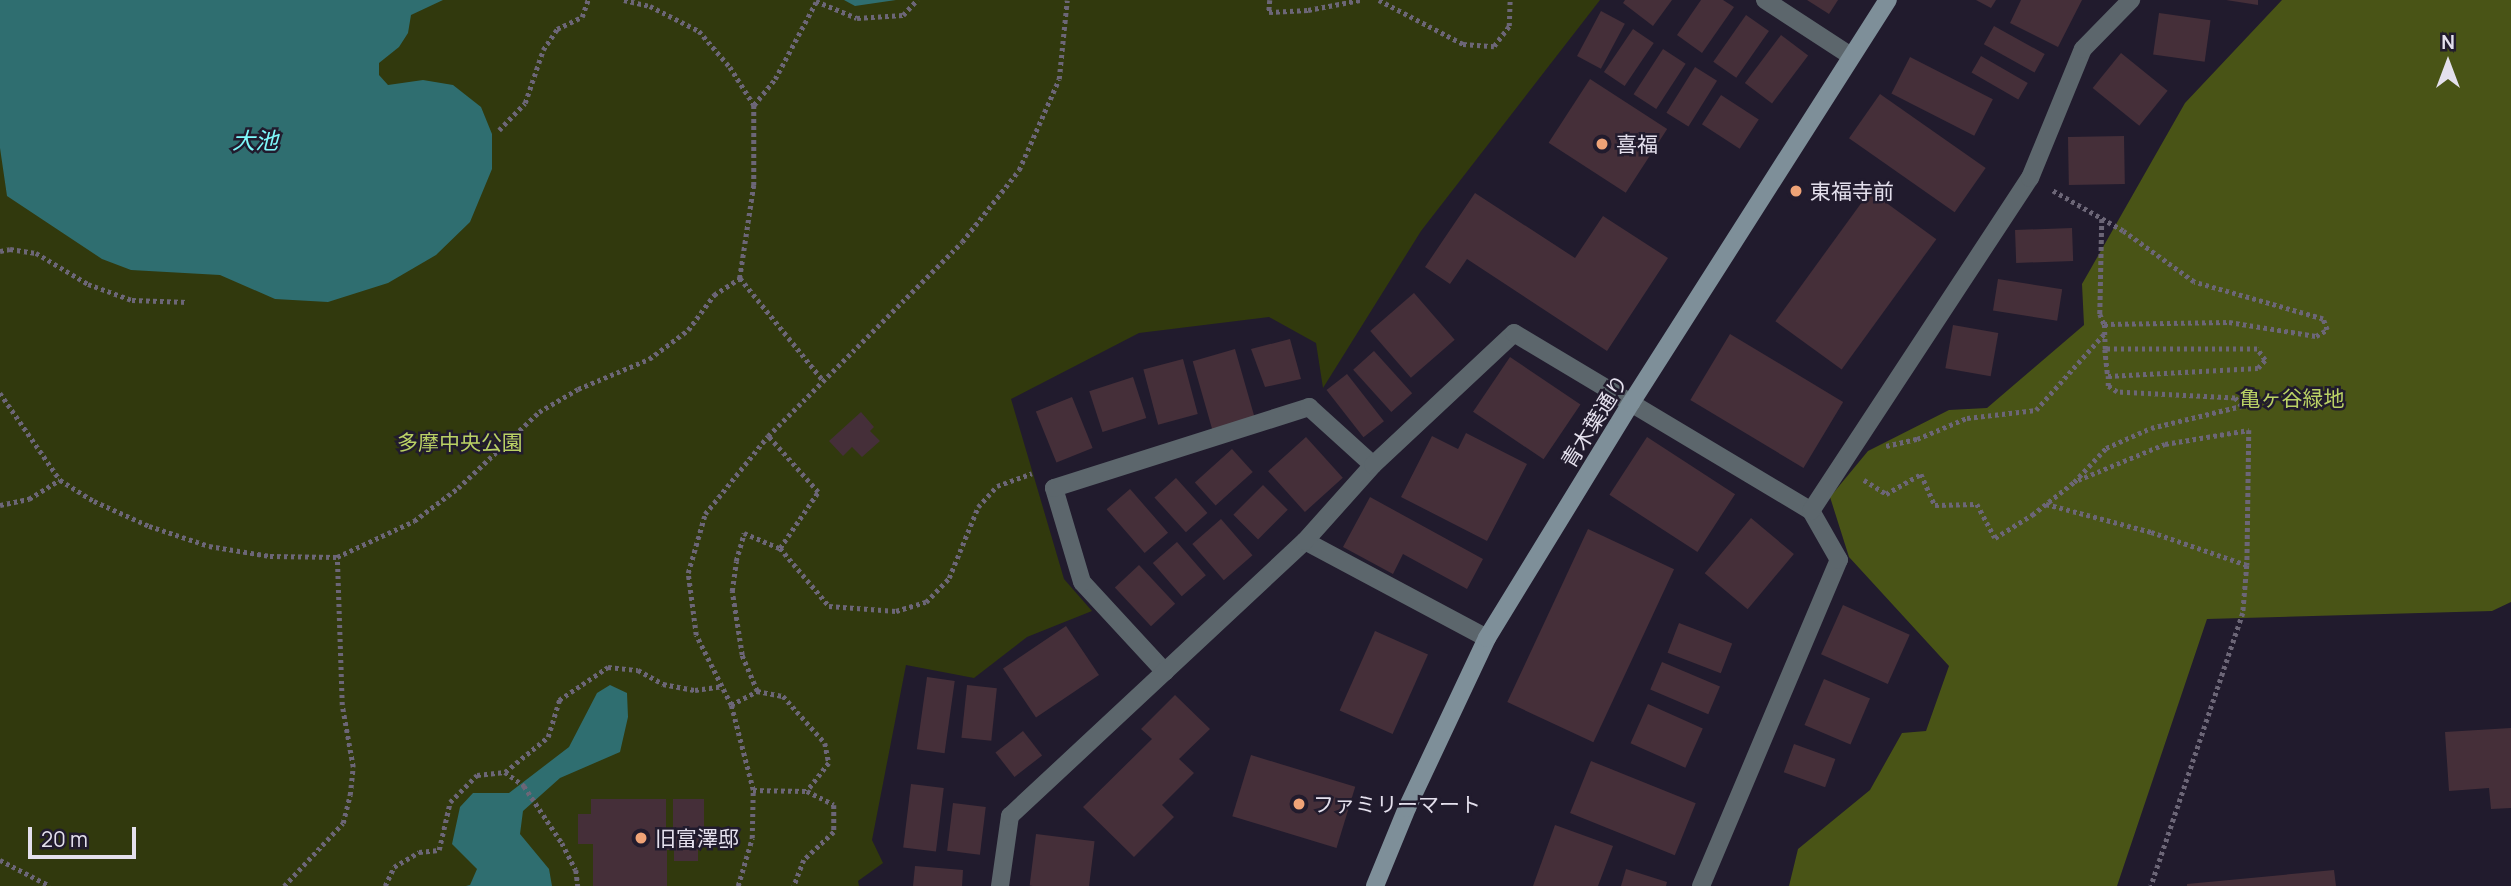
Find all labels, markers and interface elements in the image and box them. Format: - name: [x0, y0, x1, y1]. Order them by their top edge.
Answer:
- north arrow: [2413, 28, 2483, 98]
- text: N: [2441, 29, 2455, 55]
- water label: 大池: [232, 126, 278, 154]
- place label: 喜福: [1616, 131, 1658, 157]
- marker: 喜福: [1594, 136, 1610, 152]
- place label: 東福寺前: [1810, 178, 1894, 204]
- marker: 東福寺前: [1788, 183, 1804, 199]
- street label: 青木葉通り: [1555, 370, 1633, 472]
- park label: 亀ヶ谷緑地: [2240, 385, 2344, 411]
- park label: 多摩中央公園: [397, 429, 523, 455]
- place label: ファミリーマート: [1313, 791, 1481, 817]
- marker: ファミリーマート: [1291, 796, 1307, 812]
- scale bar: [32, 812, 140, 856]
- text: 20 m: [41, 825, 88, 853]
- place label: 旧富澤邸: [655, 825, 739, 851]
- marker: 旧富澤邸: [633, 830, 649, 846]

